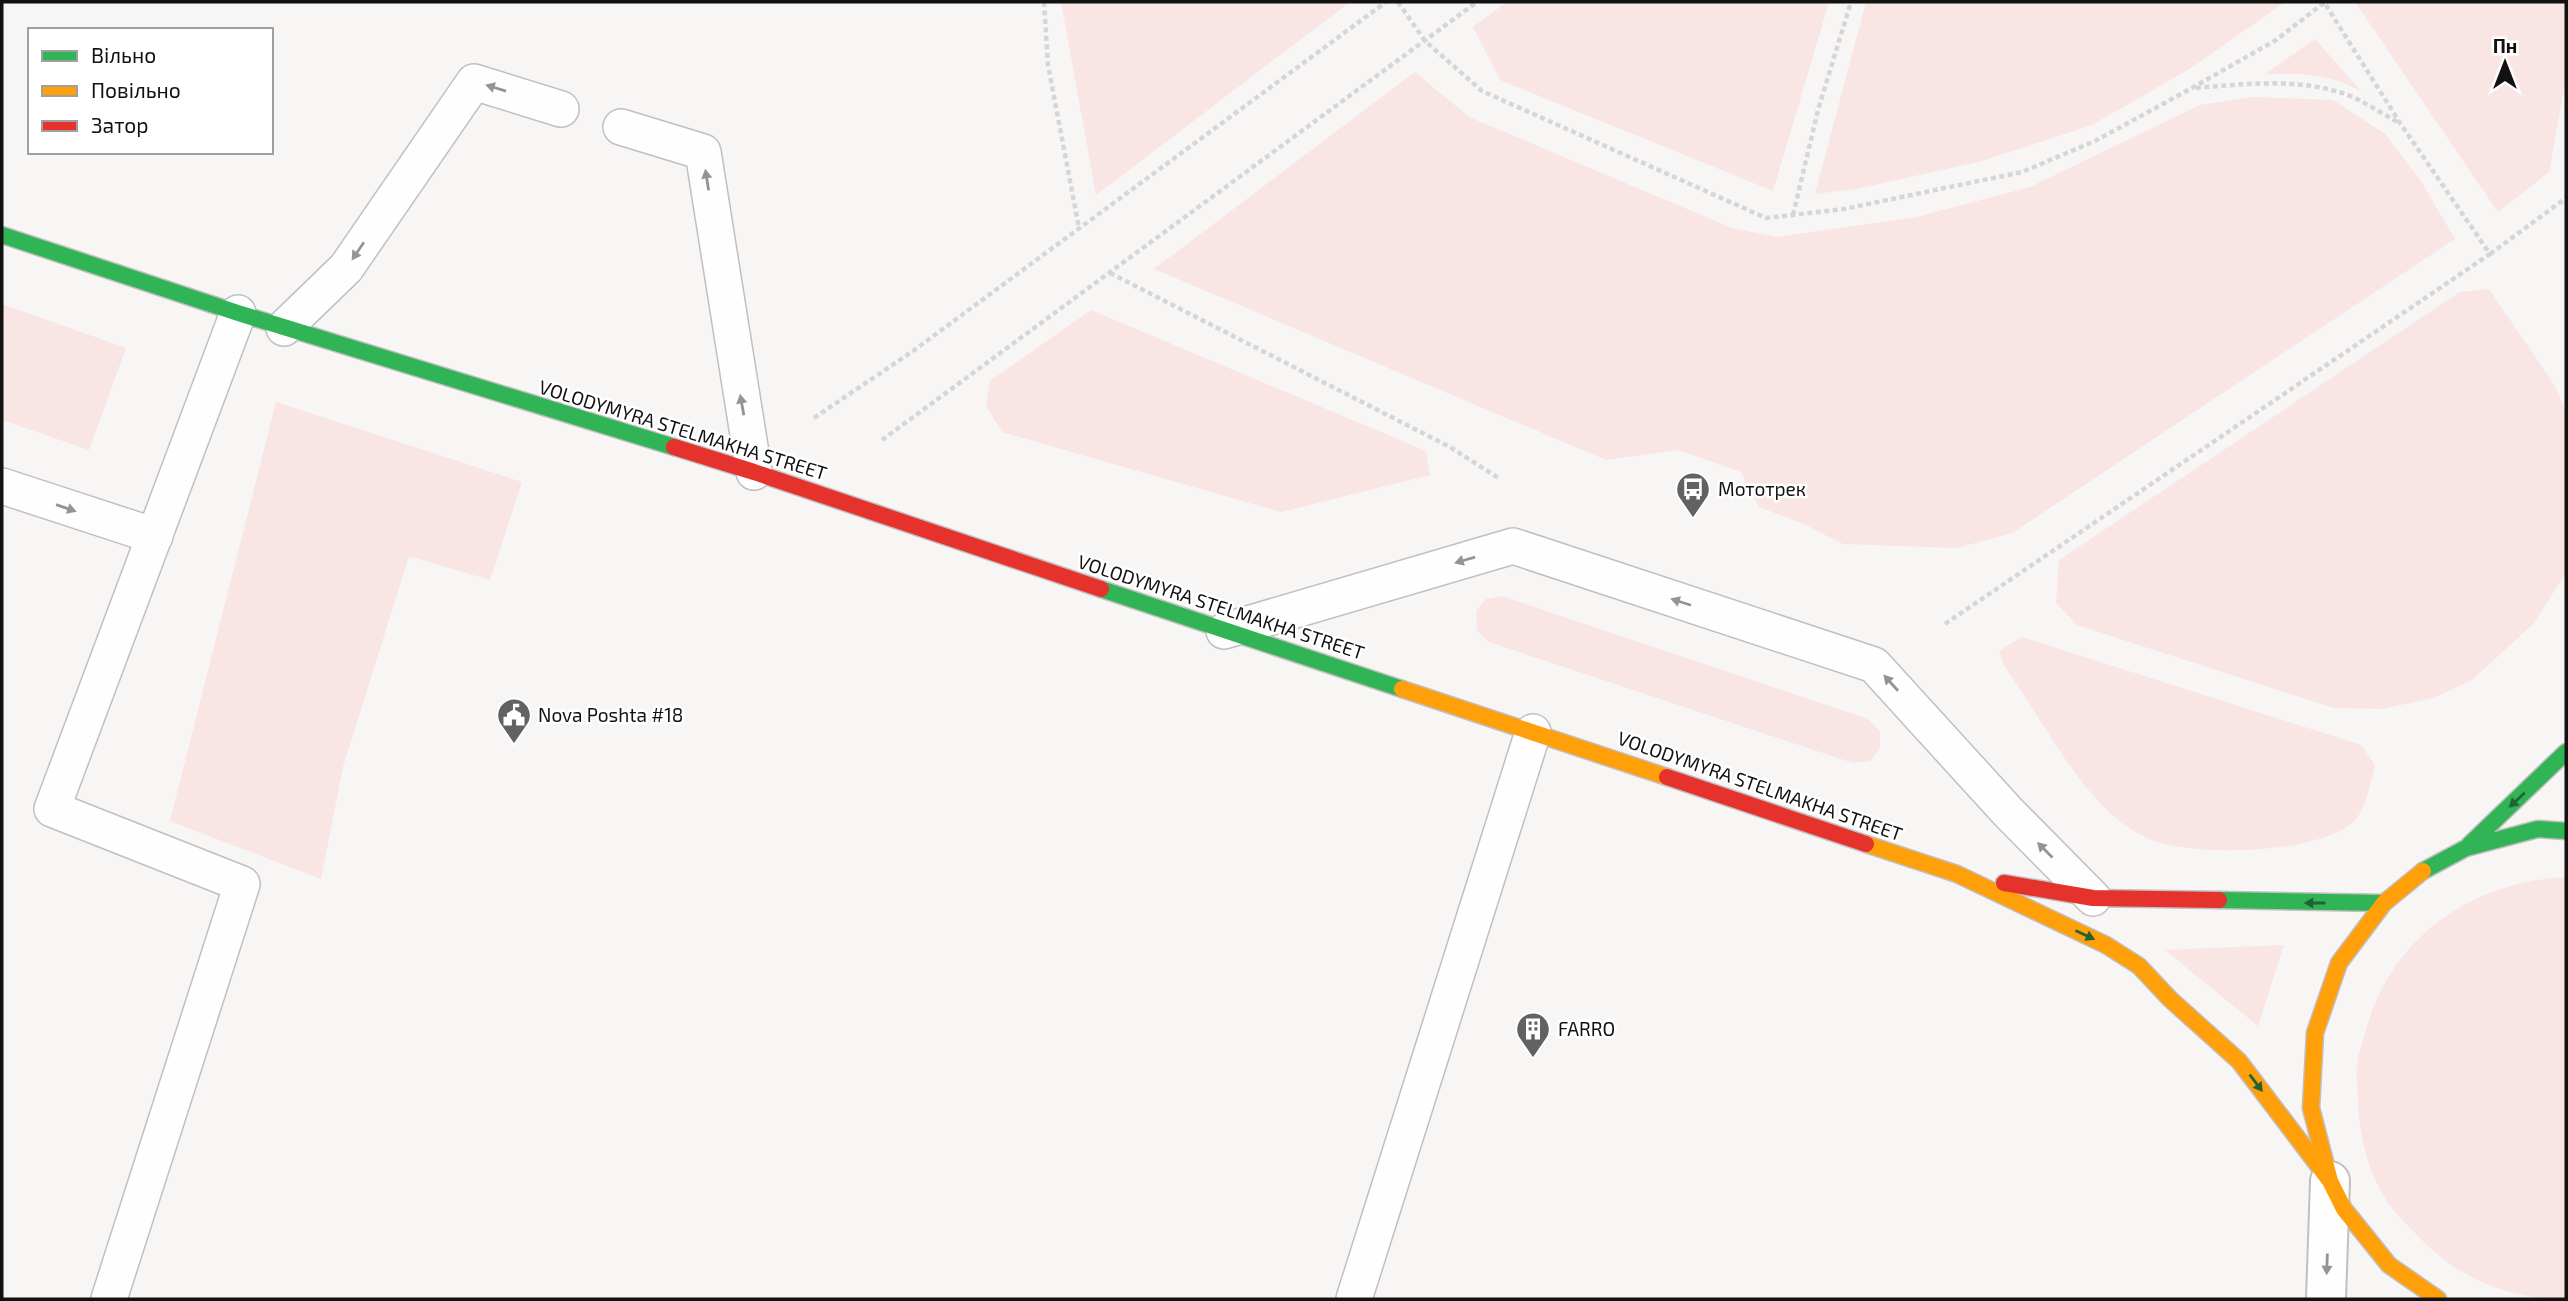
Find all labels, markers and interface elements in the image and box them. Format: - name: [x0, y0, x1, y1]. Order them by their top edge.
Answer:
- legend: [28, 28, 273, 154]
- north arrow: [2470, 28, 2540, 98]
- text: Пн: [2493, 34, 2517, 57]
- text: Вільно: [91, 42, 156, 67]
- text: Повільно: [91, 77, 181, 102]
- one-way arrow: [485, 83, 506, 93]
- text: Затор: [91, 112, 149, 137]
- one-way arrow: [701, 169, 712, 191]
- one-way arrow: [351, 242, 365, 260]
- street label: VOLODYMYRA STELMAKHA STREET: [536, 375, 830, 484]
- one-way arrow: [736, 394, 747, 416]
- bus stop icon: Мототрек: [1674, 470, 1712, 519]
- place label: Мототрек: [1718, 477, 1806, 500]
- one-way arrow: [56, 503, 77, 514]
- street label: VOLODYMYRA STELMAKHA STREET: [1075, 549, 1367, 664]
- one-way arrow: [1454, 556, 1475, 566]
- one-way arrow: [1671, 596, 1692, 607]
- one-way arrow: [1883, 675, 1899, 692]
- public building icon: Nova Poshta #18: [495, 696, 533, 745]
- place label: Nova Poshta #18: [538, 703, 683, 726]
- street label: VOLODYMYRA STELMAKHA STREET: [1615, 726, 1906, 845]
- one-way arrow: [2509, 791, 2526, 807]
- one-way arrow: [2037, 841, 2054, 858]
- one-way arrow: [2304, 897, 2326, 908]
- one-way arrow: [2075, 929, 2095, 941]
- building icon: FARRO: [1514, 1010, 1552, 1059]
- place label: FARRO: [1558, 1017, 1615, 1040]
- one-way arrow: [2248, 1073, 2263, 1091]
- one-way arrow: [2322, 1254, 2333, 1276]

